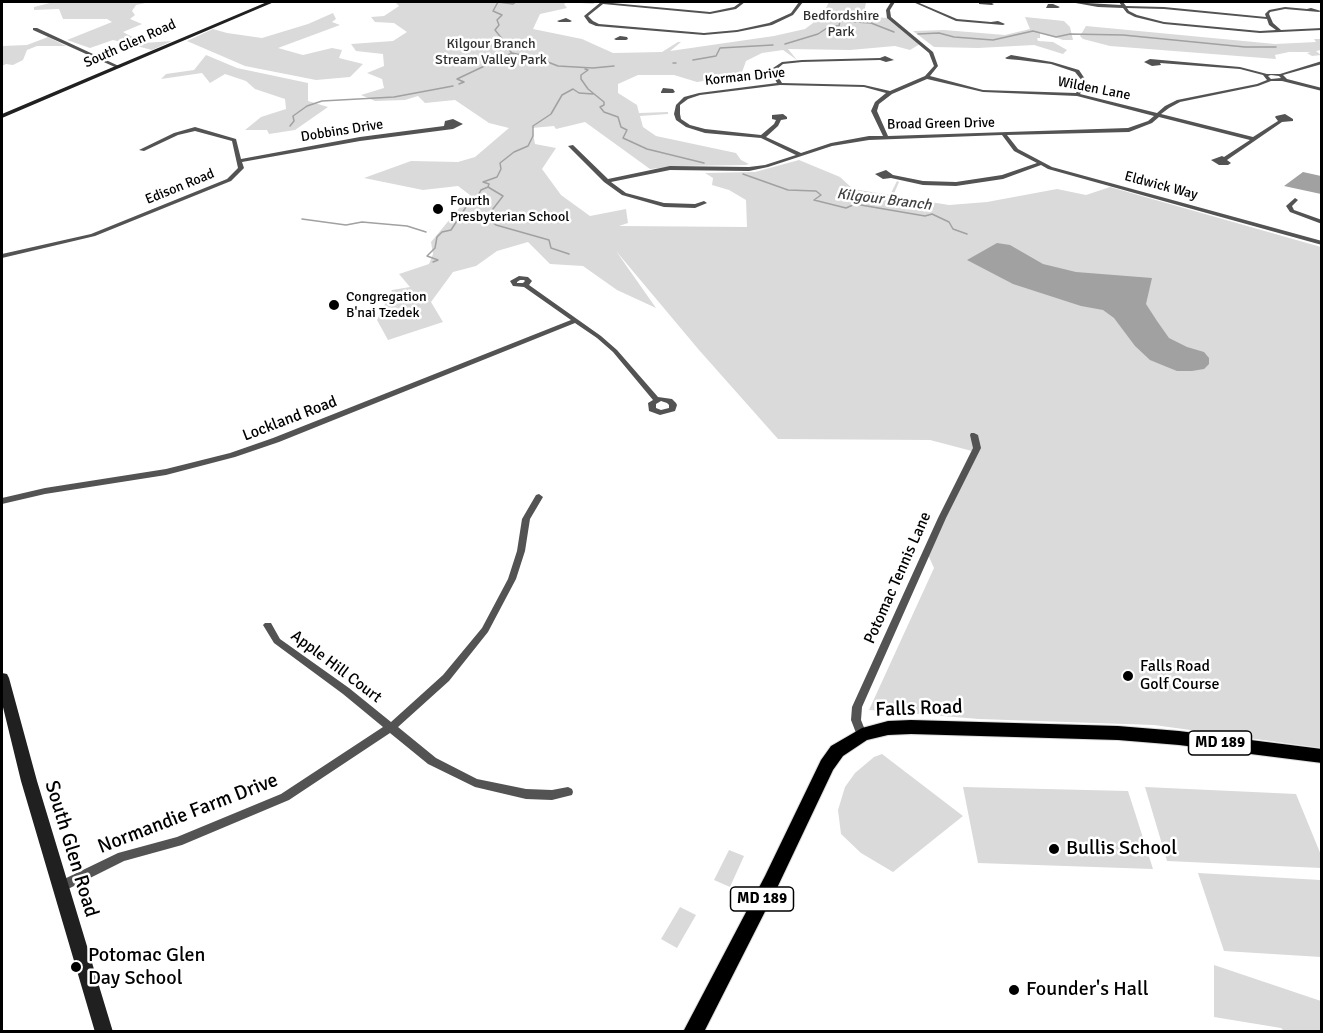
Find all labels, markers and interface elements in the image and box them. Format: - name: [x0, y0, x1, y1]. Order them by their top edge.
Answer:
- park label: Bedfordshire Park: [803, 8, 879, 40]
- street label: South Glen Road: [81, 16, 179, 72]
- park label: Kilgour Branch Stream Valley Park: [435, 36, 547, 68]
- street label: Korman Drive: [704, 64, 786, 90]
- street label: Wilden Lane: [1056, 74, 1132, 104]
- street label: Broad Green Drive: [887, 115, 995, 133]
- street label: Dobbins Drive: [300, 116, 384, 146]
- street label: Edison Road: [143, 166, 217, 208]
- street label: Eldwick Way: [1123, 168, 1199, 204]
- water label: Kilgour Branch: [836, 185, 932, 215]
- place label: Fourth Presbyterian School: [450, 193, 569, 226]
- marker: Fourth Presbyterian School: [431, 202, 445, 216]
- place label: Congregation B'nai Tzedek: [346, 289, 427, 322]
- marker: Congregation B'nai Tzedek: [327, 298, 341, 312]
- street label: Lockland Road: [240, 392, 340, 446]
- street label: Potomac Tennis Lane: [860, 509, 936, 647]
- street label: Apple Hill Court: [287, 627, 385, 707]
- place label: Falls Road Golf Course: [1140, 657, 1220, 695]
- marker: Falls Road Golf Course: [1121, 669, 1135, 683]
- street label: Falls Road: [875, 695, 963, 723]
- road number: MD 189: [1188, 731, 1252, 755]
- street label: Normandie Farm Drive: [95, 769, 281, 859]
- street label: South Glen Road: [39, 778, 103, 920]
- place label: Bullis School: [1066, 837, 1177, 861]
- marker: Bullis School: [1047, 842, 1061, 856]
- road number: MD 189: [730, 887, 794, 911]
- place label: Potomac Glen Day School: [88, 944, 206, 991]
- marker: Potomac Glen Day School: [69, 960, 83, 974]
- place label: Founder's Hall: [1026, 978, 1148, 1002]
- marker: Founder's Hall: [1007, 983, 1021, 997]

